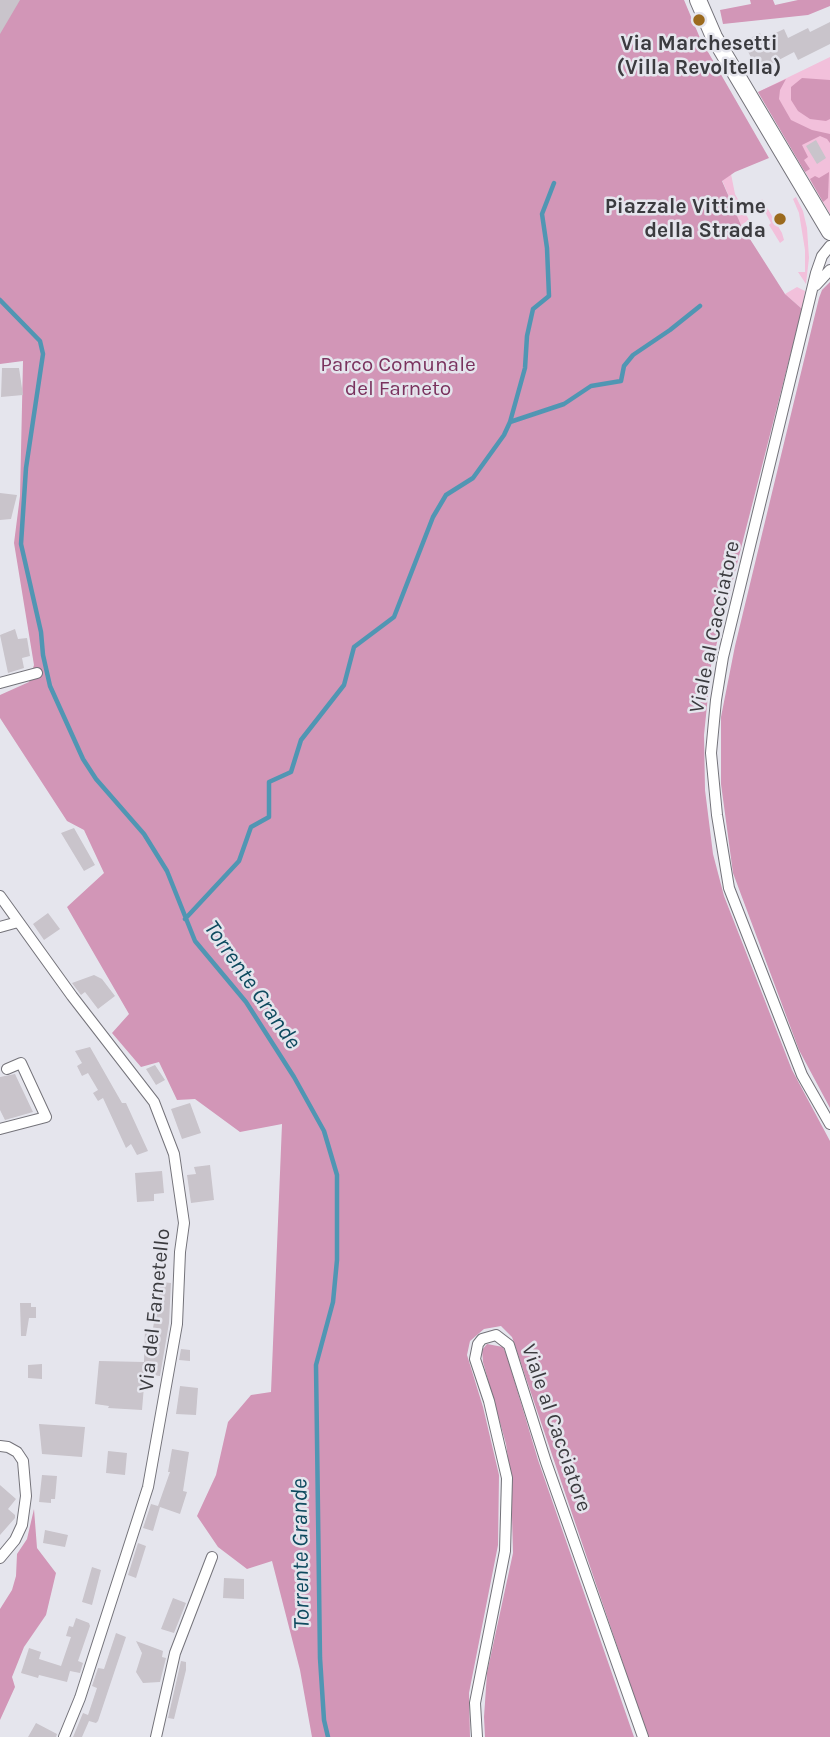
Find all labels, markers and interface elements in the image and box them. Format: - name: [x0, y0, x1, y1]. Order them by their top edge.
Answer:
- marker: Via Marchesetti (Villa Revoltella): [691, 12, 707, 28]
- place label: Via Marchesetti (Villa Revoltella): [616, 31, 782, 81]
- place label: Piazzale Vittime della Strada: [605, 194, 766, 244]
- marker: Piazzale Vittime della Strada: [772, 211, 788, 227]
- park label: Parco Comunale del Farneto: [320, 352, 476, 402]
- street label: Viale al Cacciatore: [684, 539, 746, 715]
- water label: Torrente Grande: [198, 915, 306, 1055]
- street label: Via del Farnetello: [134, 1227, 176, 1393]
- street label: Viale al Cacciatore: [516, 1341, 596, 1515]
- water label: Torrente Grande: [286, 1478, 316, 1630]

